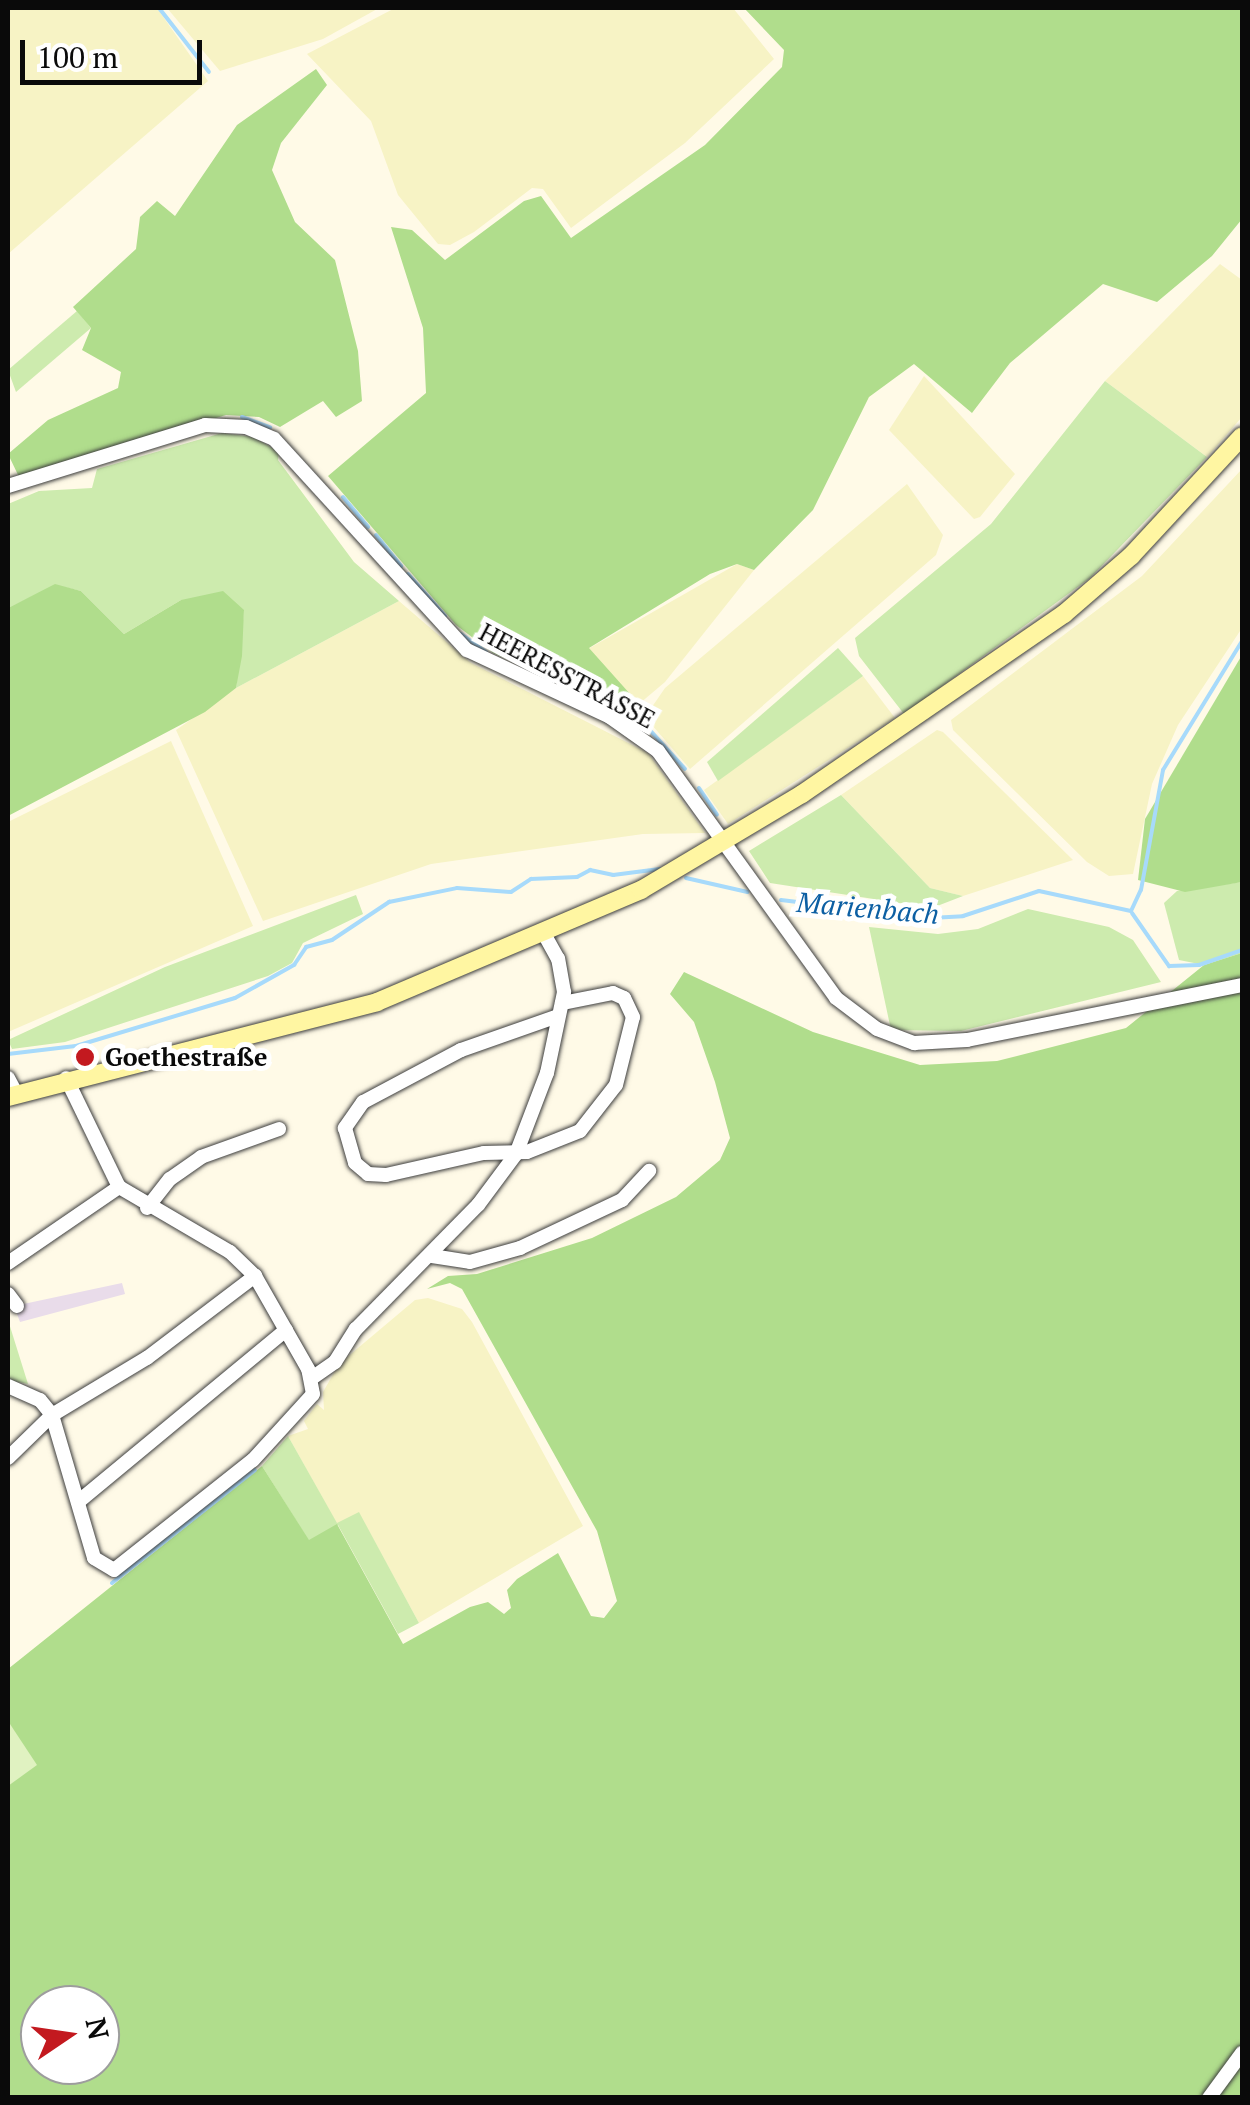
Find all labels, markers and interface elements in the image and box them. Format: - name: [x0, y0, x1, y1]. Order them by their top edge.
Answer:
- scale bar: [25, 20, 208, 82]
- text: 100 m: [37, 37, 118, 77]
- street label: HEERESSTRASSE: [474, 617, 660, 735]
- water label: Marienbach: [796, 885, 940, 931]
- place label: Goethestraße: [105, 1042, 267, 1072]
- marker: Goethestraße: [74, 1046, 96, 1068]
- north arrow: [20, 1985, 120, 2085]
- text: N: [77, 2014, 118, 2043]

